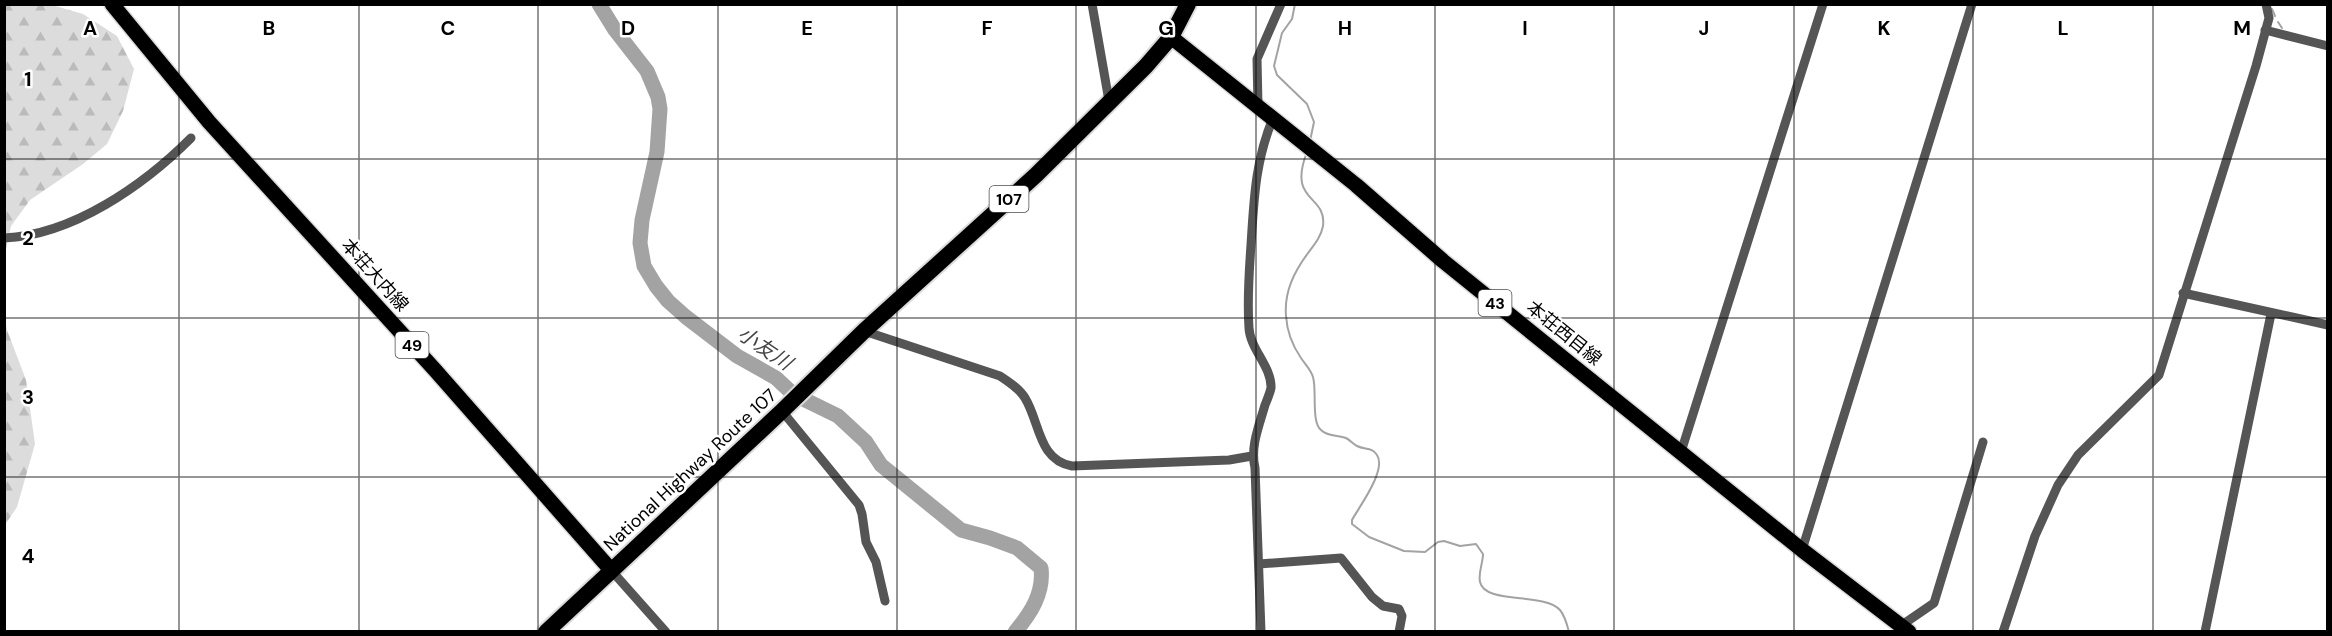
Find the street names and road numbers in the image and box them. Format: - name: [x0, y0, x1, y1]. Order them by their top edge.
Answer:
- road number: 107: [990, 186, 1028, 212]
- street label: 本荘大内線: [336, 234, 414, 316]
- road number: 43: [1478, 290, 1512, 316]
- street label: 本荘西目線: [1521, 295, 1607, 371]
- road number: 49: [396, 332, 428, 358]
- street label: National Highway Route 107: [598, 384, 782, 556]

